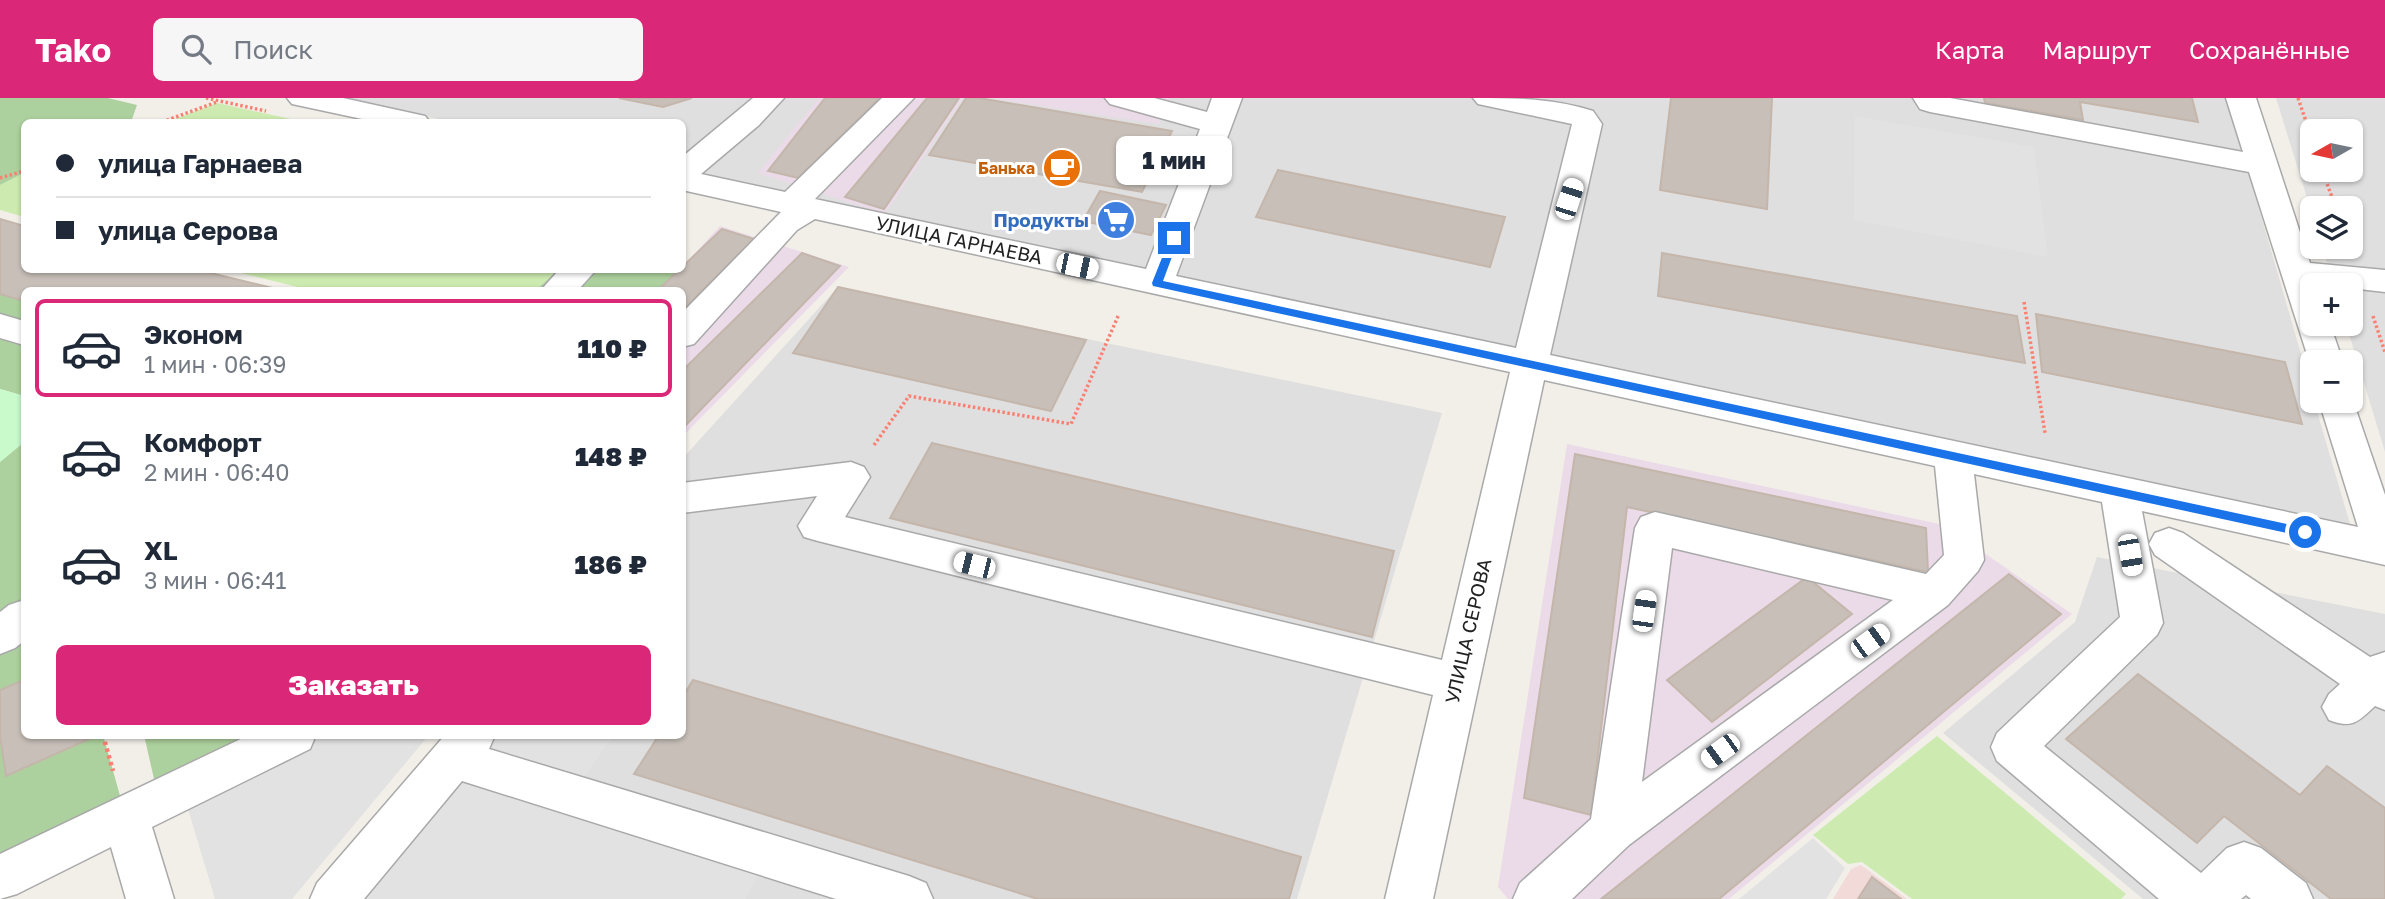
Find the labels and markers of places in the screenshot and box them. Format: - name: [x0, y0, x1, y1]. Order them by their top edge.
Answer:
- cafe icon: Банька: [1041, 147, 1083, 189]
- place label: Банька: [978, 158, 1035, 178]
- supermarket icon: Продукты: [1095, 199, 1137, 241]
- place label: Продукты: [993, 208, 1089, 231]

